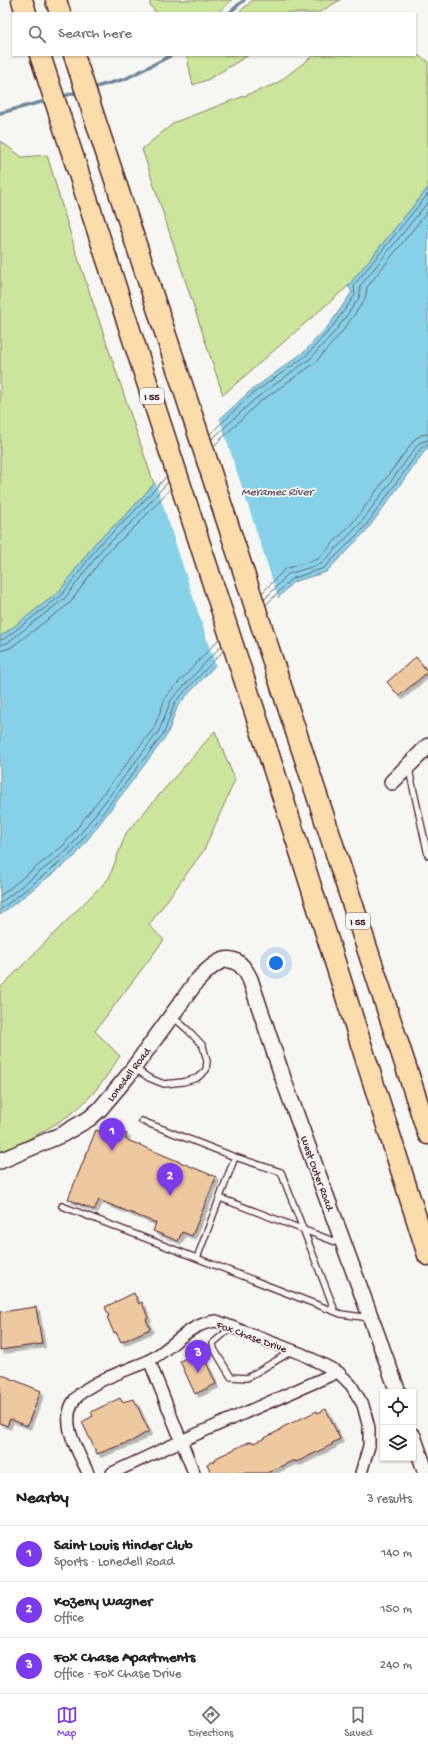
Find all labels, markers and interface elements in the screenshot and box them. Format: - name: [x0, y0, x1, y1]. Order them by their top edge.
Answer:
- search box: [12, 12, 416, 56]
- icon: search: [26, 23, 48, 45]
- text: Search here: [58, 25, 132, 43]
- road number: I 55: [140, 388, 164, 404]
- water label: Meramec River: [241, 486, 316, 500]
- road number: I 55: [346, 913, 370, 929]
- your location: [266, 953, 286, 973]
- street label: Lonedell Road: [105, 1045, 155, 1104]
- pin: 1: [99, 1118, 125, 1151]
- street label: West Outer Road: [297, 1135, 336, 1214]
- pin: 2: [157, 1163, 183, 1196]
- street label: Fox Chase Drive: [214, 1319, 288, 1356]
- pin: 3: [185, 1340, 211, 1373]
- map controls: [380, 1389, 416, 1461]
- button: locate: [380, 1389, 416, 1425]
- button: layers: [380, 1425, 416, 1461]
- text: Nearby: [16, 1489, 69, 1509]
- text: 3 results: [367, 1492, 412, 1507]
- text: Saint Louis Hinder Club: [54, 1537, 193, 1555]
- text: 1: [26, 1546, 32, 1561]
- text: 140 m: [381, 1546, 412, 1561]
- text: Sports · Lonedell Road: [54, 1555, 174, 1570]
- text: Kozeny Wagner: [54, 1593, 152, 1611]
- text: 2: [26, 1602, 32, 1617]
- text: 150 m: [380, 1602, 412, 1617]
- text: Office: [54, 1611, 84, 1626]
- text: Fox Chase Apartments: [54, 1649, 195, 1667]
- text: 3: [26, 1658, 32, 1673]
- text: 240 m: [380, 1658, 412, 1673]
- text: Office · Fox Chase Drive: [54, 1667, 181, 1682]
- tab: Map: [56, 1704, 78, 1740]
- tab: Directions: [189, 1704, 233, 1740]
- tab: Saved: [344, 1704, 372, 1740]

